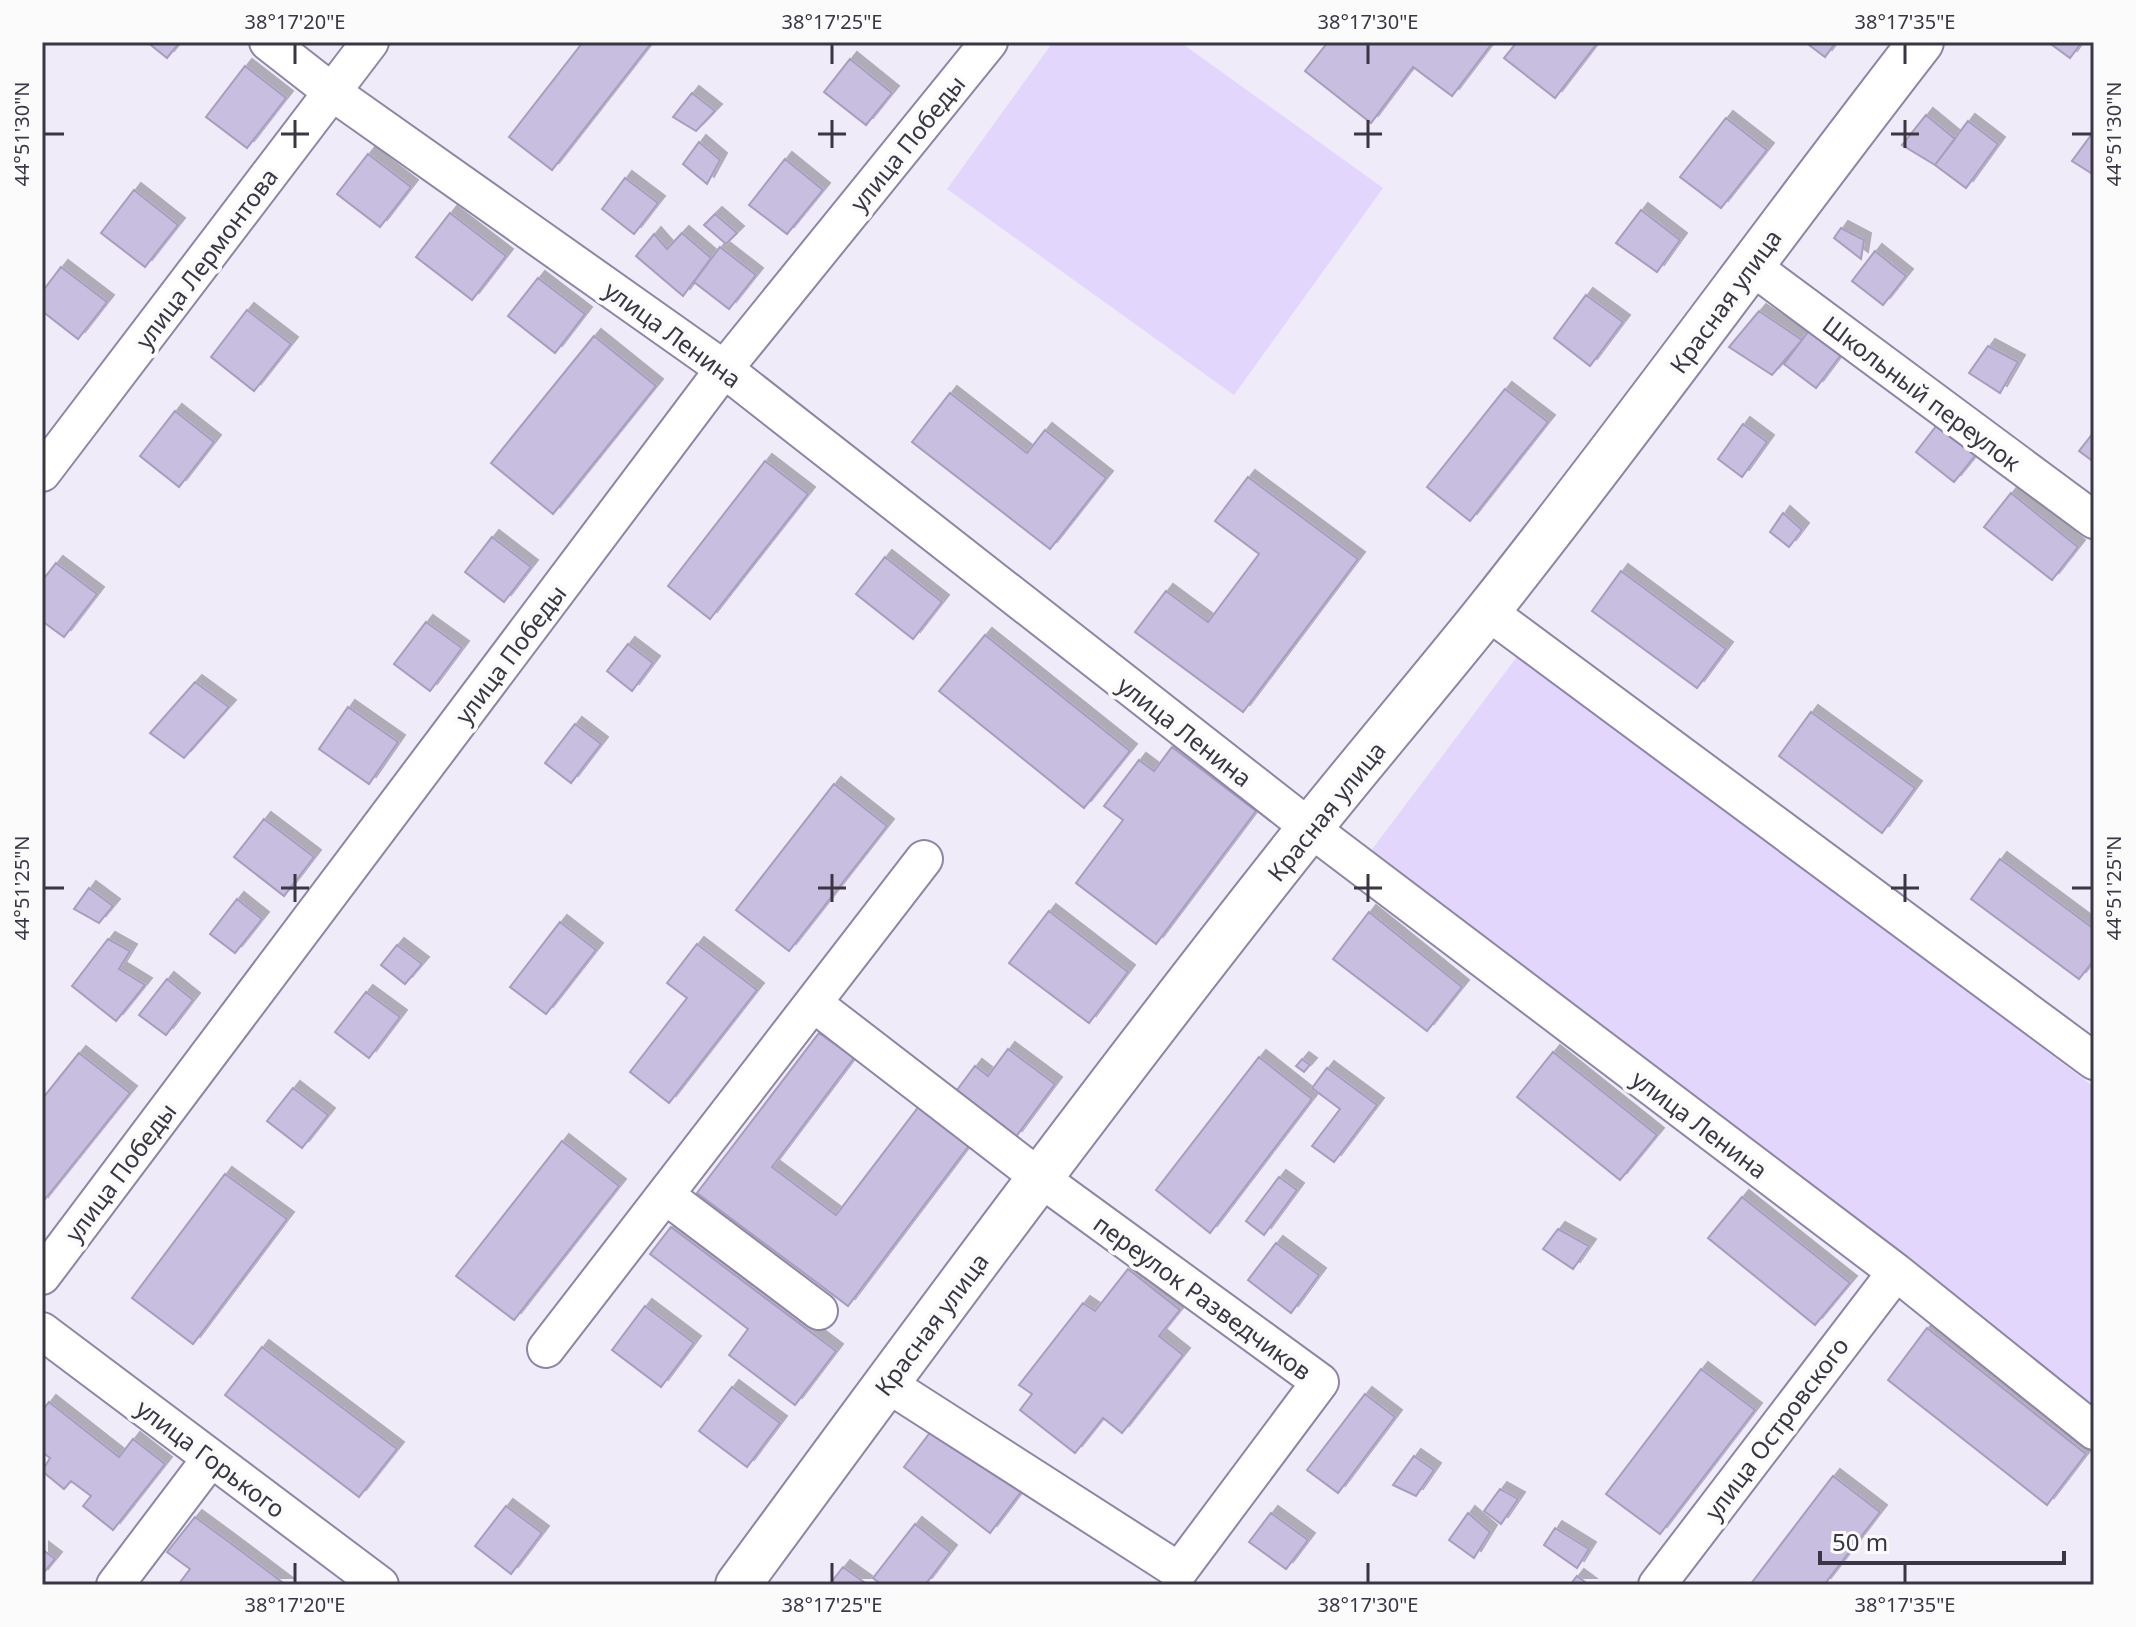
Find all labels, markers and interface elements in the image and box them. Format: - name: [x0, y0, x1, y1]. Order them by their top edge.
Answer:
- text: 38°17'20"E: [245, 8, 345, 35]
- text: 38°17'25"E: [782, 8, 882, 35]
- text: 38°17'30"E: [1318, 8, 1418, 35]
- text: 38°17'35"E: [1855, 8, 1955, 35]
- street label: улица Победы: [842, 68, 972, 218]
- text: 44°51'30"N: [8, 81, 35, 187]
- text: 44°51'30"N: [2100, 81, 2127, 187]
- street label: улица Лермонтова: [127, 161, 285, 355]
- street label: Красная улица: [1661, 222, 1789, 380]
- street label: улица Ленина: [598, 273, 748, 395]
- street label: Школьный переулок: [1816, 308, 2028, 478]
- street label: улица Победы: [447, 578, 573, 730]
- street label: улица Ленина: [1111, 668, 1259, 794]
- street label: Красная улица: [1259, 734, 1393, 888]
- text: 44°51'25"N: [8, 835, 35, 941]
- text: 44°51'25"N: [2100, 835, 2127, 941]
- street label: улица Ленина: [1625, 1062, 1775, 1186]
- street label: улица Победы: [57, 1096, 183, 1248]
- street label: переулок Разведчиков: [1087, 1207, 1319, 1387]
- street label: Красная улица: [866, 1246, 996, 1402]
- street label: улица Островского: [1696, 1330, 1856, 1526]
- street label: улица Горького: [130, 1391, 292, 1525]
- scale bar: [1820, 1515, 2064, 1565]
- text: 50 m: [1832, 1525, 1888, 1558]
- text: 38°17'20"E: [245, 1591, 345, 1618]
- text: 38°17'25"E: [782, 1591, 882, 1618]
- text: 38°17'30"E: [1318, 1591, 1418, 1618]
- text: 38°17'35"E: [1855, 1591, 1955, 1618]

